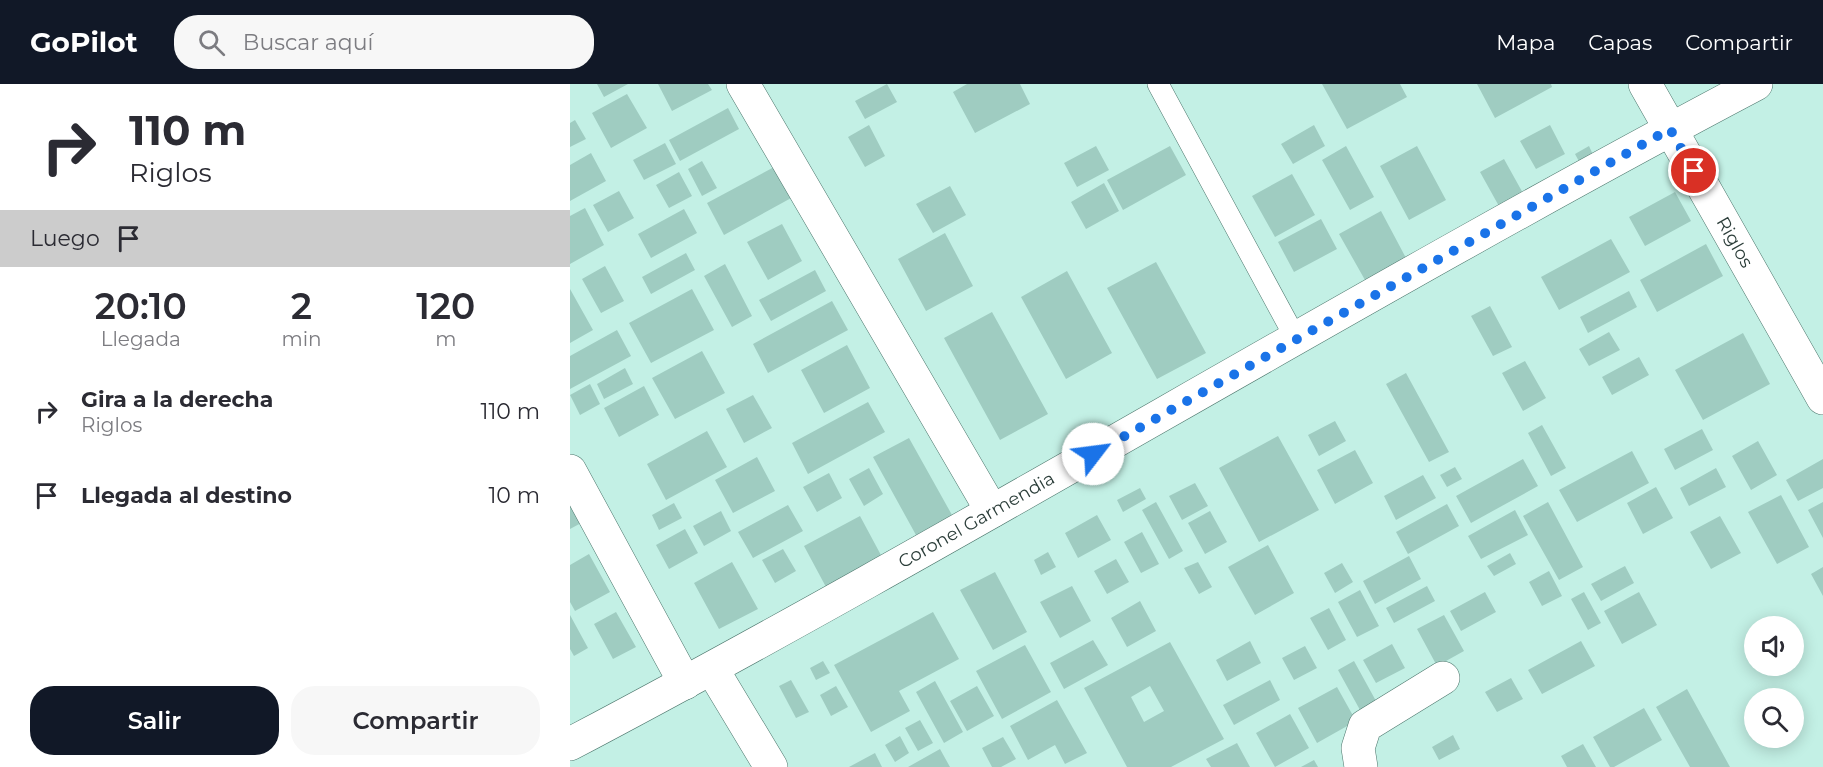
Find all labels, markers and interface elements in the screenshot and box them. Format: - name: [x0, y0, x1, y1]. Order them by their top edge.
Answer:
- search box: [174, 15, 594, 69]
- text: GoPilot: [30, 25, 138, 59]
- icon: search: [195, 26, 228, 59]
- text: Buscar aquí: [243, 29, 373, 56]
- text: Mapa: [1496, 30, 1555, 55]
- text: Capas: [1588, 30, 1652, 55]
- text: Compartir: [1685, 30, 1793, 55]
- text: 110 m: [129, 104, 246, 156]
- icon: right: [30, 108, 108, 186]
- pin: [1668, 145, 1719, 196]
- icon: arrive: [1677, 154, 1710, 187]
- text: Riglos: [129, 156, 212, 189]
- street label: Riglos: [1712, 213, 1758, 272]
- icon: arrive: [112, 222, 145, 255]
- text: Luego: [30, 225, 100, 252]
- text: 20:10: [95, 284, 187, 328]
- text: 2: [291, 284, 312, 328]
- text: 120: [416, 284, 475, 328]
- text: Llegada: [101, 327, 181, 351]
- text: min: [281, 327, 322, 351]
- text: m: [435, 327, 456, 351]
- text: Gira a la derecha: [81, 386, 273, 413]
- icon: right: [30, 395, 63, 428]
- text: 110 m: [480, 398, 540, 425]
- text: Riglos: [81, 413, 142, 437]
- position arrow: [1061, 422, 1125, 486]
- street label: Coronel Garmendia: [894, 467, 1058, 573]
- icon: arrive: [30, 479, 63, 512]
- text: Llegada al destino: [81, 482, 292, 509]
- text: 10 m: [488, 482, 540, 509]
- map controls: [1744, 616, 1804, 748]
- button: sound: [1744, 616, 1804, 676]
- button: Salir: [30, 686, 279, 755]
- button: Compartir: [291, 686, 540, 755]
- button: search: [1744, 688, 1804, 748]

